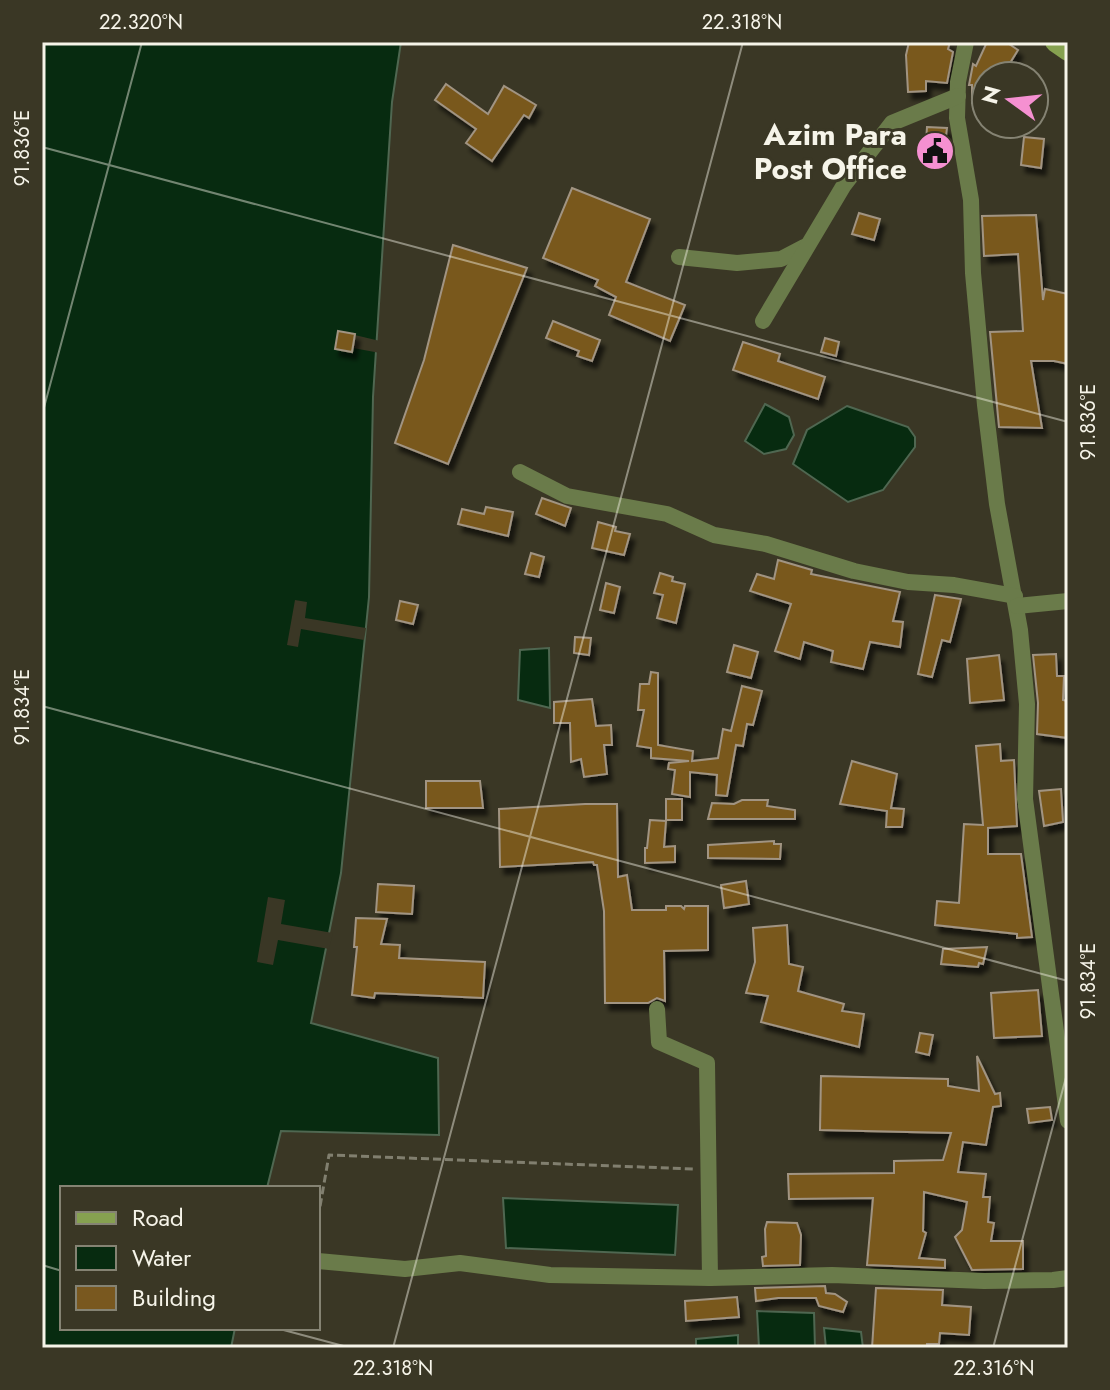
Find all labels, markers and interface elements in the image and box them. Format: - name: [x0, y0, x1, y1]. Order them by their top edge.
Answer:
- text: 22.320°N: [99, 8, 183, 37]
- text: 22.318°N: [702, 8, 782, 37]
- north arrow: [970, 60, 1050, 140]
- text: N: [973, 82, 1008, 107]
- text: 91.836°E: [8, 110, 37, 186]
- place label: Azim Para Post Office: [754, 113, 907, 190]
- public building icon: Azim Para Post Office: [914, 130, 956, 172]
- text: 91.836°E: [1074, 384, 1103, 460]
- text: 91.834°E: [8, 669, 37, 745]
- text: 91.834°E: [1074, 943, 1103, 1019]
- legend: [60, 1186, 320, 1330]
- text: Road: [132, 1200, 184, 1235]
- text: Water: [132, 1240, 192, 1275]
- text: Building: [132, 1280, 216, 1315]
- text: 22.318°N: [353, 1354, 433, 1383]
- text: 22.316°N: [953, 1354, 1035, 1383]

